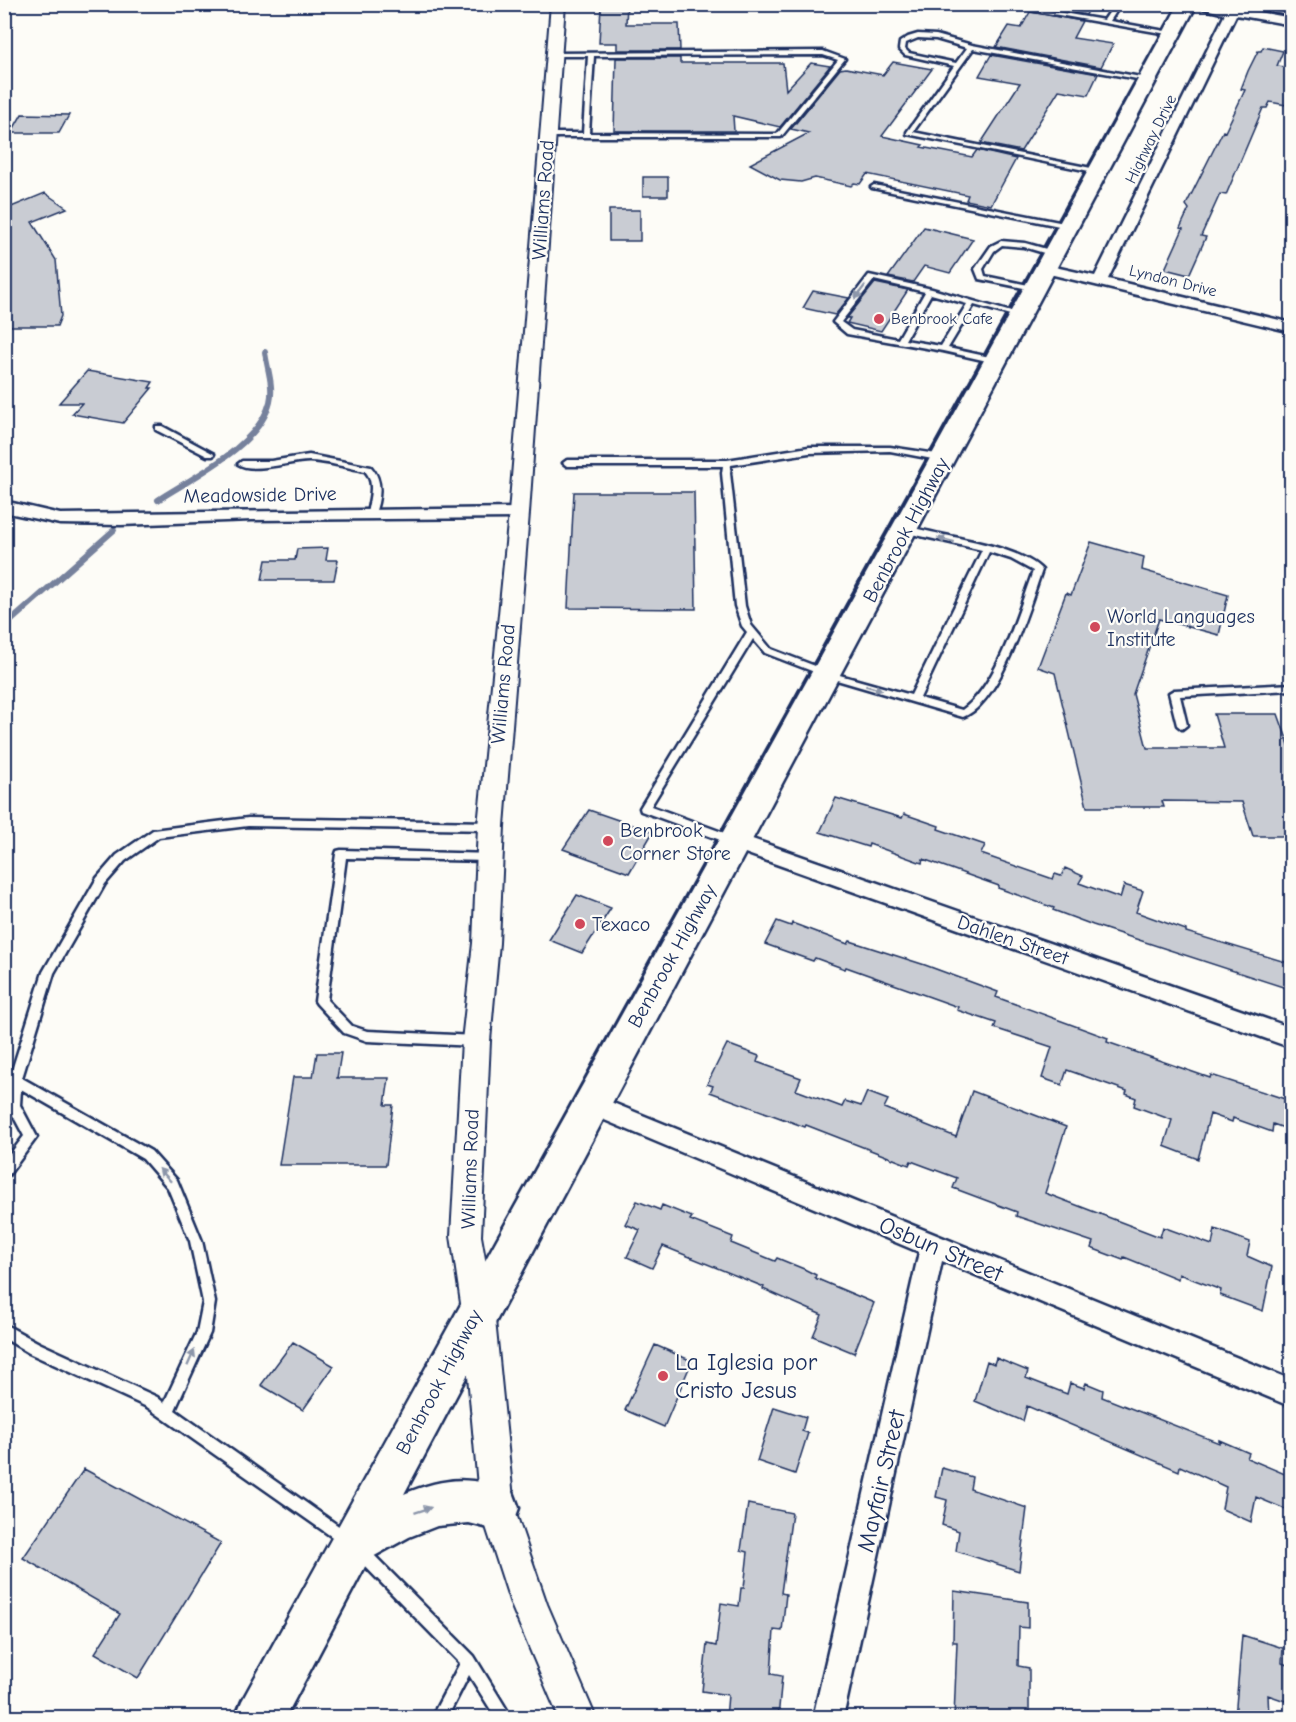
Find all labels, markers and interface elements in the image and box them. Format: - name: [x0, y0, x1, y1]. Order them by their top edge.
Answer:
- street label: Highway Drive: [1122, 92, 1180, 186]
- street label: Williams Road: [527, 139, 559, 261]
- street label: Lyndon Drive: [1127, 261, 1219, 301]
- one-way arrow: [854, 285, 866, 300]
- place label: Benbrook Cafe: [891, 310, 993, 328]
- marker: Benbrook Cafe: [872, 312, 886, 326]
- street label: Benbrook Highway: [858, 454, 954, 606]
- street label: Meadowside Drive: [183, 482, 337, 508]
- one-way arrow: [937, 534, 955, 544]
- place label: World Languages Institute: [1107, 605, 1255, 651]
- marker: World Languages Institute: [1088, 620, 1102, 634]
- street label: Williams Road: [486, 623, 520, 745]
- one-way arrow: [865, 684, 883, 693]
- place label: Benbrook Corner Store: [620, 819, 731, 865]
- marker: Benbrook Corner Store: [601, 834, 615, 848]
- street label: Benbrook Highway: [623, 880, 721, 1032]
- street label: Dahlen Street: [954, 910, 1073, 970]
- place label: Texaco: [592, 913, 650, 936]
- marker: Texaco: [573, 917, 587, 931]
- street label: Williams Road: [456, 1109, 484, 1229]
- one-way arrow: [159, 1168, 172, 1183]
- street label: Osbun Street: [875, 1210, 1008, 1288]
- street label: Benbrook Highway: [391, 1306, 487, 1458]
- place label: La Iglesia por Cristo Jesus: [675, 1348, 818, 1404]
- one-way arrow: [186, 1349, 196, 1367]
- marker: La Iglesia por Cristo Jesus: [656, 1369, 670, 1383]
- street label: Mayfair Street: [851, 1406, 911, 1555]
- one-way arrow: [414, 1505, 432, 1514]

